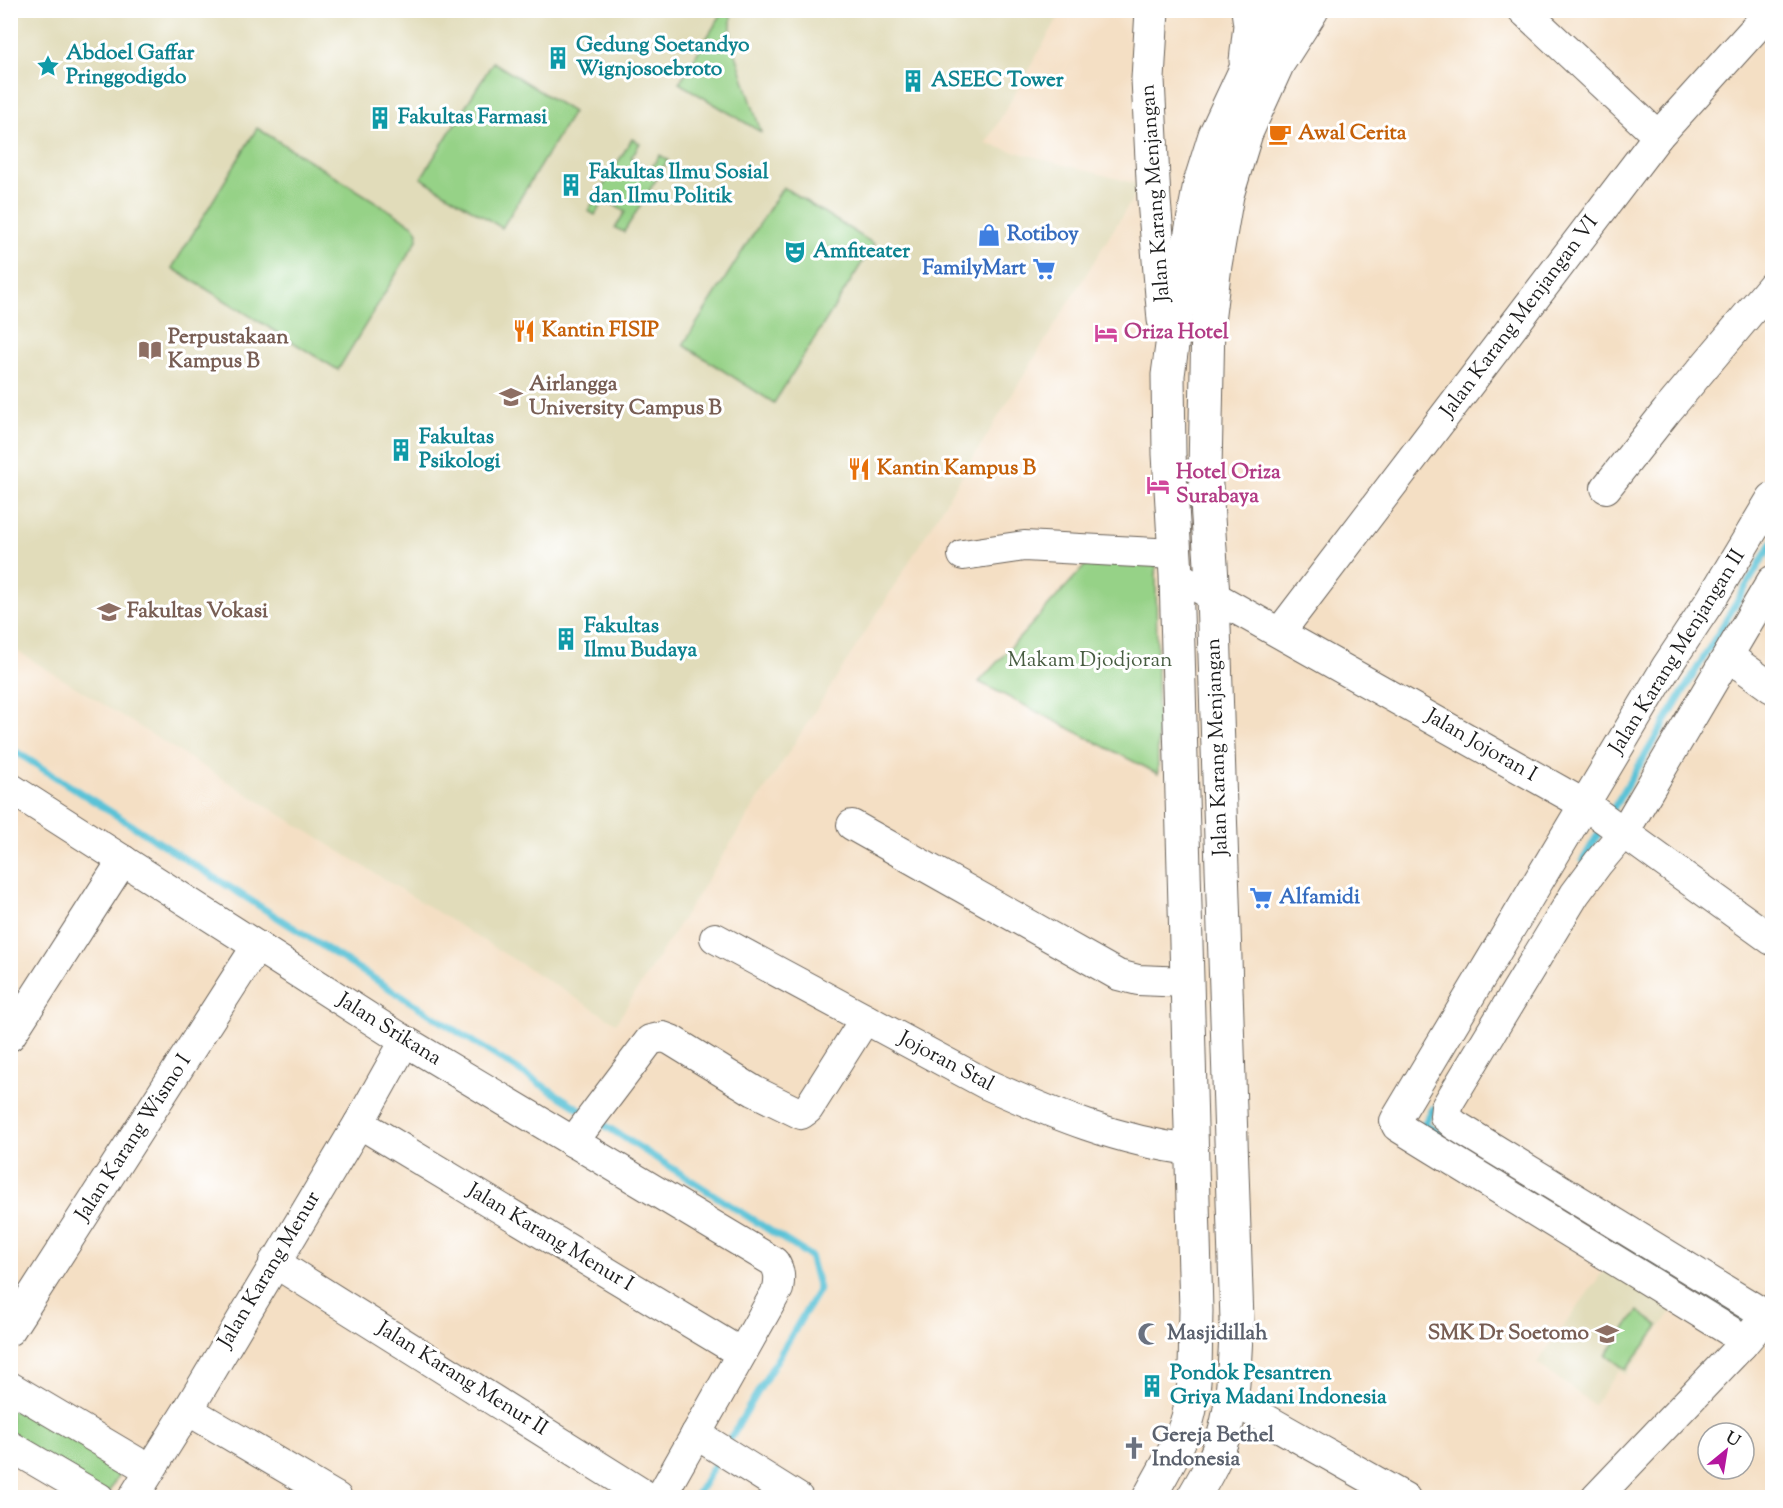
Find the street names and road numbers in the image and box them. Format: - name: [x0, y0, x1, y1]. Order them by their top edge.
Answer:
- street label: Jalan Karang Menjangan: [1133, 83, 1179, 304]
- street label: Jalan Karang Menjangan VI: [1433, 209, 1606, 425]
- street label: Jalan Karang Menjangan II: [1602, 544, 1753, 761]
- street label: Jalan Karang Menjangan: [1199, 637, 1237, 858]
- street label: Jalan Jojoran I: [1419, 701, 1542, 790]
- street label: Jalan Srikana: [330, 986, 447, 1074]
- street label: Jojoran Stal: [892, 1024, 999, 1100]
- street label: Jalan Karang Wismo I: [68, 1049, 199, 1228]
- street label: Jalan Karang Menur I: [460, 1176, 639, 1300]
- street label: Jalan Karang Menur: [211, 1186, 329, 1355]
- street label: Jalan Karang Menur II: [370, 1314, 553, 1444]

